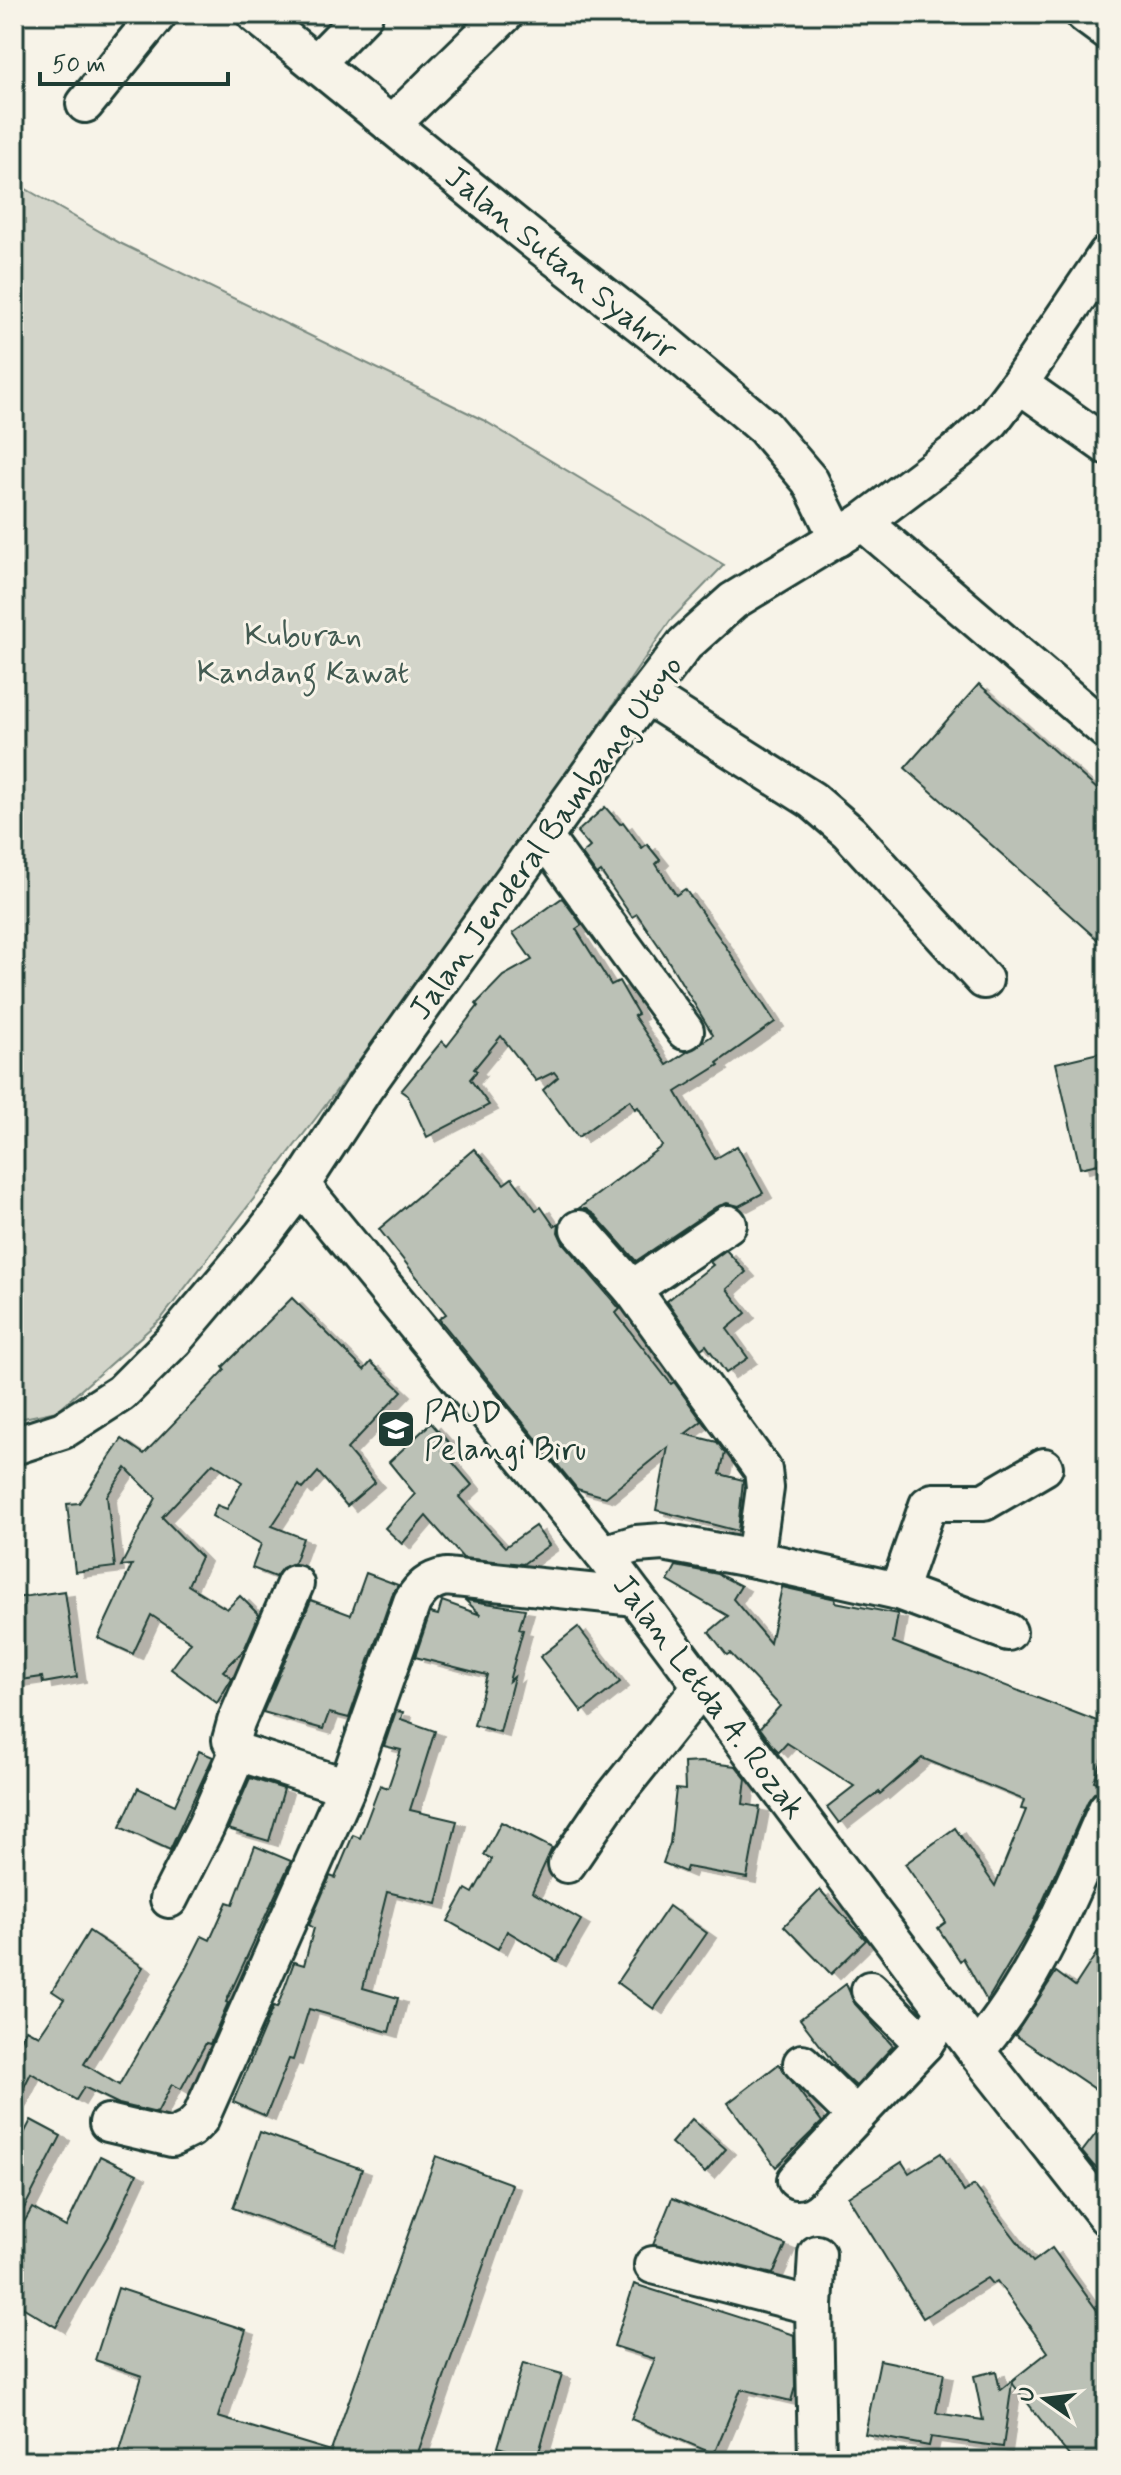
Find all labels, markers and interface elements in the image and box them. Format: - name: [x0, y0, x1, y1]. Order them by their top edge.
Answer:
- scale bar: [40, 36, 228, 86]
- text: 50 m: [52, 50, 106, 81]
- street label: Jalan Sutan Syahrir: [436, 157, 686, 371]
- park label: Kuburan Kandang Kawat: [197, 615, 409, 697]
- street label: Jalan Jenderal Bambang Utoyo: [400, 647, 693, 1029]
- place label: PAUD Pelangi Biru: [424, 1392, 587, 1471]
- school or university icon: PAUD Pelangi Biru: [375, 1408, 417, 1450]
- street label: Jalan Letda A. Rozak: [602, 1566, 814, 1828]
- north arrow: [1005, 2359, 1085, 2439]
- text: U: [1012, 2384, 1043, 2405]

